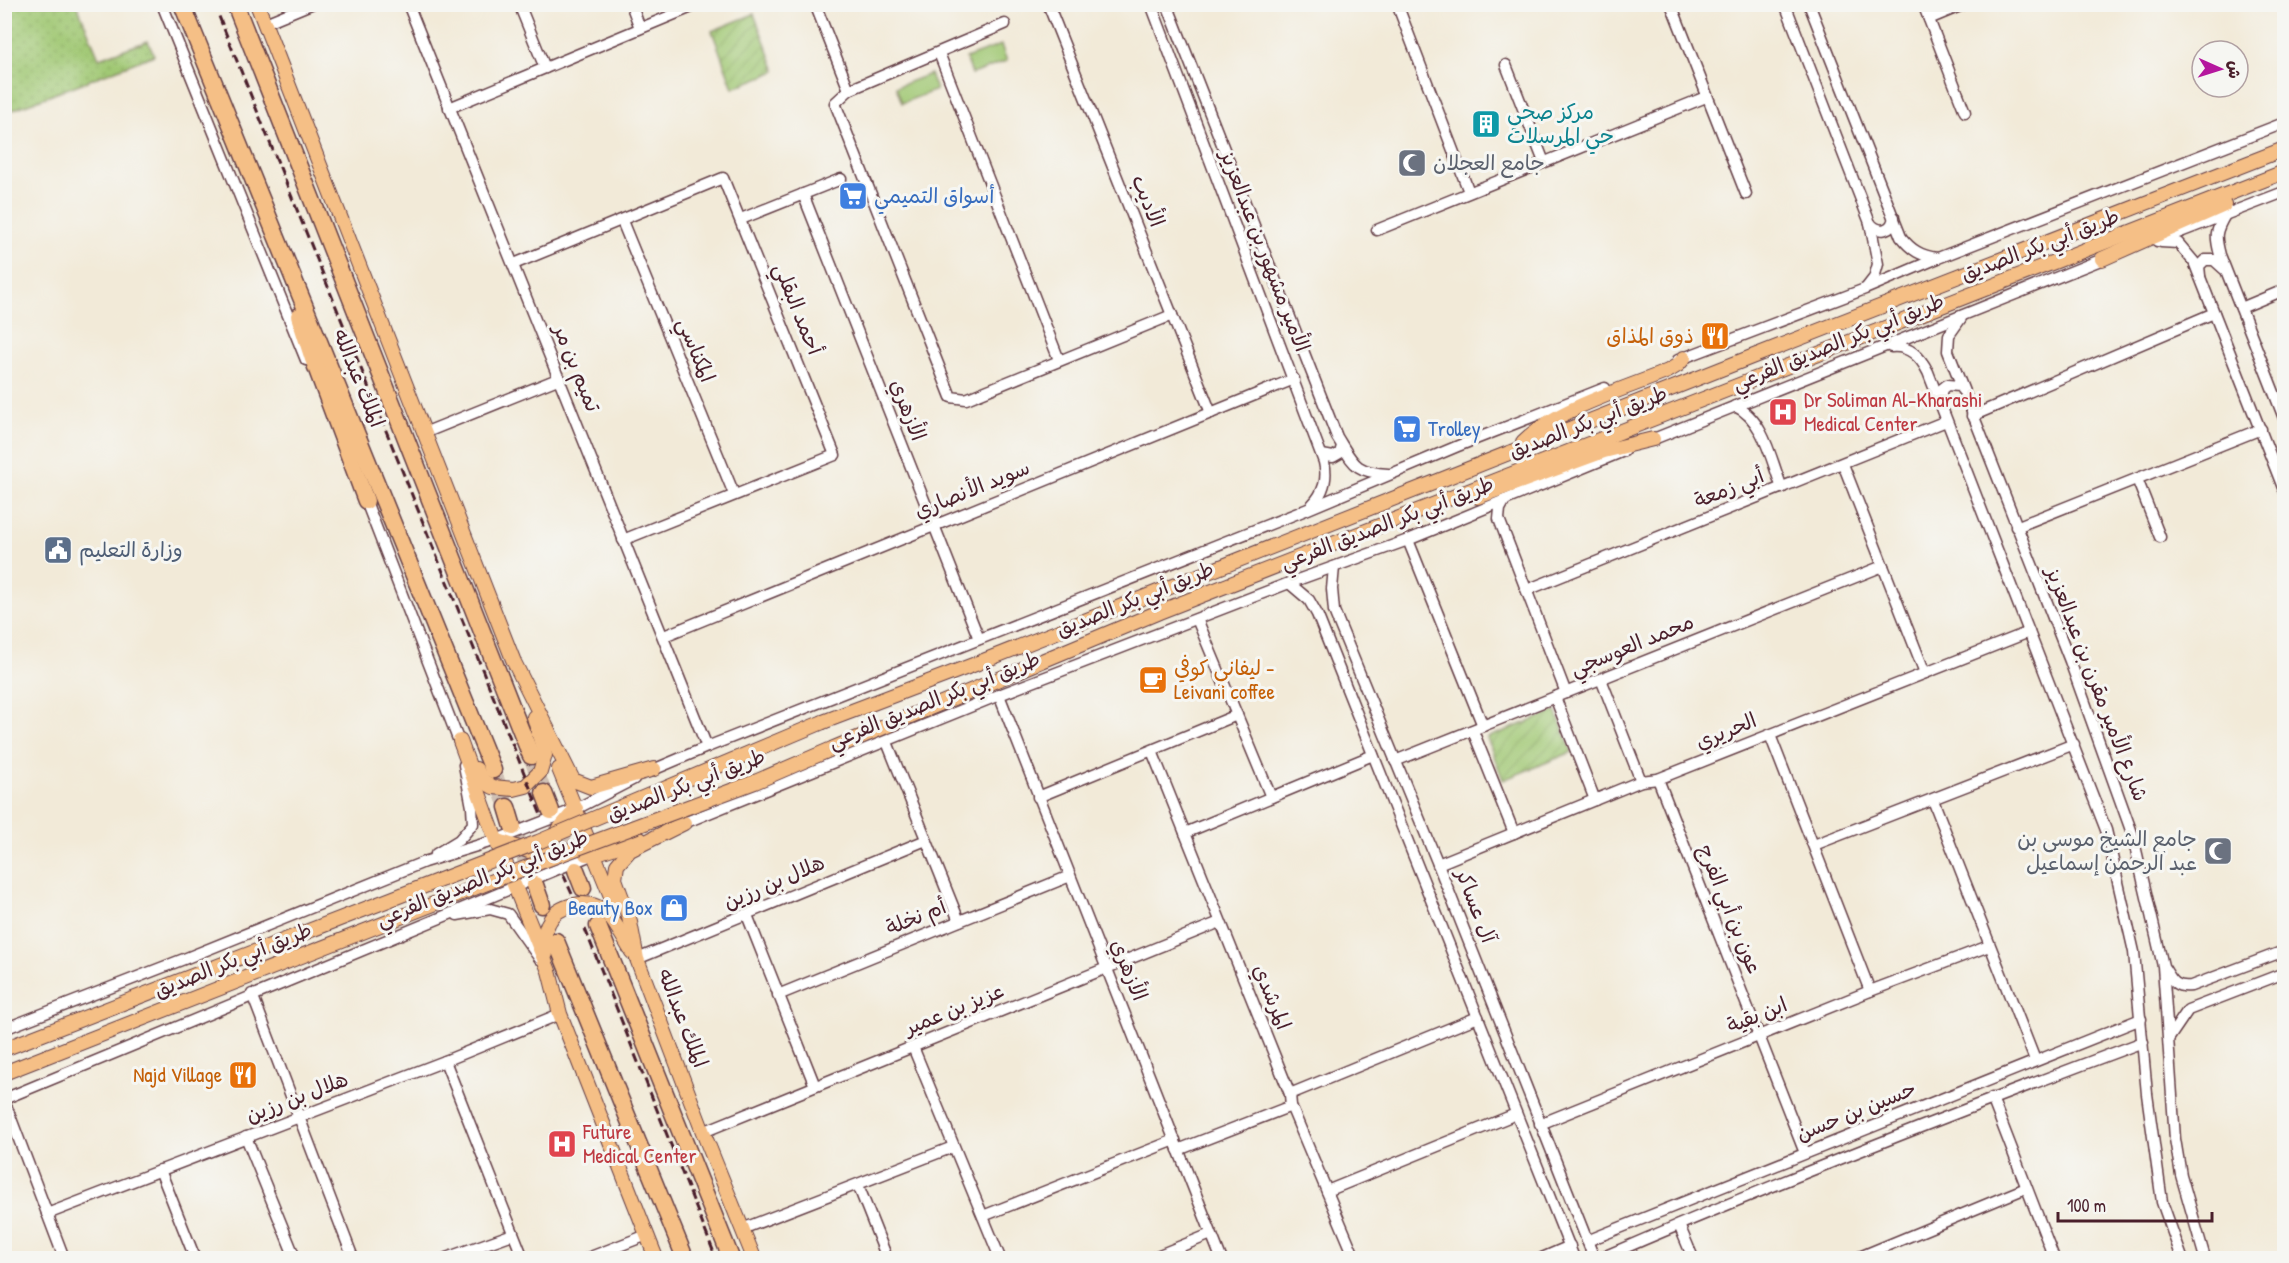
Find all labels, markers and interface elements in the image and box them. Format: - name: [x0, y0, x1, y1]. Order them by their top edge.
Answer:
- north arrow: [2190, 39, 2250, 99]
- text: ش: [2224, 60, 2246, 79]
- place label: مركز صحي حي المرسلات: [1507, 97, 1614, 155]
- building icon: مركز صحي حي المرسلات: [1470, 108, 1502, 140]
- street label: الأمير مشهور بن عبدالعزيز: [1213, 144, 1317, 356]
- mosque icon: جامع العجلان: [1396, 147, 1428, 179]
- place label: جامع العجلان: [1433, 148, 1545, 178]
- street label: الأديب: [1125, 170, 1172, 231]
- supermarket icon: أسواق التميمي: [837, 180, 869, 212]
- place label: أسواق التميمي: [874, 181, 995, 215]
- street label: طريق أبي بكر الصديق: [1956, 201, 2125, 293]
- street label: أحمد البقلي: [762, 259, 830, 361]
- street label: طريق أبي بكر الصديق الفرعي: [1727, 286, 1950, 402]
- street label: المكناسي: [666, 313, 722, 388]
- street label: تميم بن مر: [544, 318, 609, 418]
- restaurant icon: ذوق المذاق: [1699, 320, 1731, 352]
- place label: ذوق المذاق: [1606, 321, 1694, 350]
- street label: الملك عبدالله: [327, 324, 392, 431]
- street label: الأزهري: [883, 375, 933, 445]
- street label: طريق أبي بكر الصديق: [1504, 378, 1673, 470]
- place label: Dr Soliman Al-Kharashi Medical Center: [1804, 385, 1982, 438]
- hospital icon: Dr Soliman Al-Kharashi Medical Center: [1767, 396, 1799, 428]
- supermarket icon: Trolley: [1391, 413, 1423, 445]
- place label: Trolley: [1428, 414, 1481, 443]
- street label: سويد الأنصاري: [910, 452, 1034, 526]
- street label: أبي زمعة: [1689, 460, 1770, 519]
- street label: طريق أبي بكر الصديق الفرعي: [1276, 468, 1500, 581]
- public building icon: وزارة التعليم: [42, 534, 74, 566]
- place label: وزارة التعليم: [79, 535, 183, 566]
- street label: طريق أبي بكر الصديق: [1052, 554, 1220, 648]
- street label: شارع الأمير مقرن بن عبدالعزيز: [2038, 561, 2156, 806]
- street label: محمد العوسجي: [1565, 606, 1700, 687]
- street label: طريق أبي بكر الصديق الفرعي: [823, 644, 1046, 760]
- place label: ليفاني كوفي - Leivani coffee: [1174, 653, 1275, 706]
- cafe icon: ليفاني كوفي - Leivani coffee: [1137, 664, 1169, 696]
- street label: الحريري: [1691, 705, 1761, 757]
- street label: طريق أبي بكر الصديق: [602, 741, 771, 833]
- street label: طريق أبي بكر الصديق الفرعي: [371, 822, 594, 938]
- place label: جامع الشيخ موسى بن عبد الرحمن إسماعيل: [2017, 824, 2197, 877]
- mosque icon: جامع الشيخ موسى بن عبد الرحمن إسماعيل: [2202, 835, 2234, 867]
- street label: عون بن أبي الفرج: [1687, 840, 1770, 980]
- street label: هلال بن رزين: [719, 847, 829, 916]
- street label: آل عساكر: [1448, 863, 1504, 948]
- street label: أم نخلة: [881, 891, 951, 944]
- shop icon: Beauty Box: [658, 892, 690, 924]
- place label: Beauty Box: [568, 893, 653, 922]
- street label: طريق أبي بكر الصديق: [150, 915, 318, 1009]
- street label: الأزهري: [1103, 935, 1155, 1005]
- street label: المرشدي: [1245, 960, 1299, 1034]
- street label: الملك عبدالله: [651, 964, 716, 1072]
- street label: عزيز بن عمير: [898, 975, 1008, 1042]
- street label: ابن بقية: [1722, 989, 1791, 1040]
- restaurant icon: Najd Village: [227, 1059, 259, 1091]
- place label: Najd Village: [133, 1060, 222, 1089]
- street label: هلال بن رزين: [241, 1064, 352, 1129]
- street label: حسين بن حسن: [1791, 1073, 1920, 1148]
- place label: Future Medical Center: [582, 1117, 697, 1170]
- hospital icon: Future Medical Center: [546, 1128, 578, 1160]
- scale bar: [2058, 1185, 2212, 1223]
- text: 100 m: [2067, 1193, 2106, 1218]

